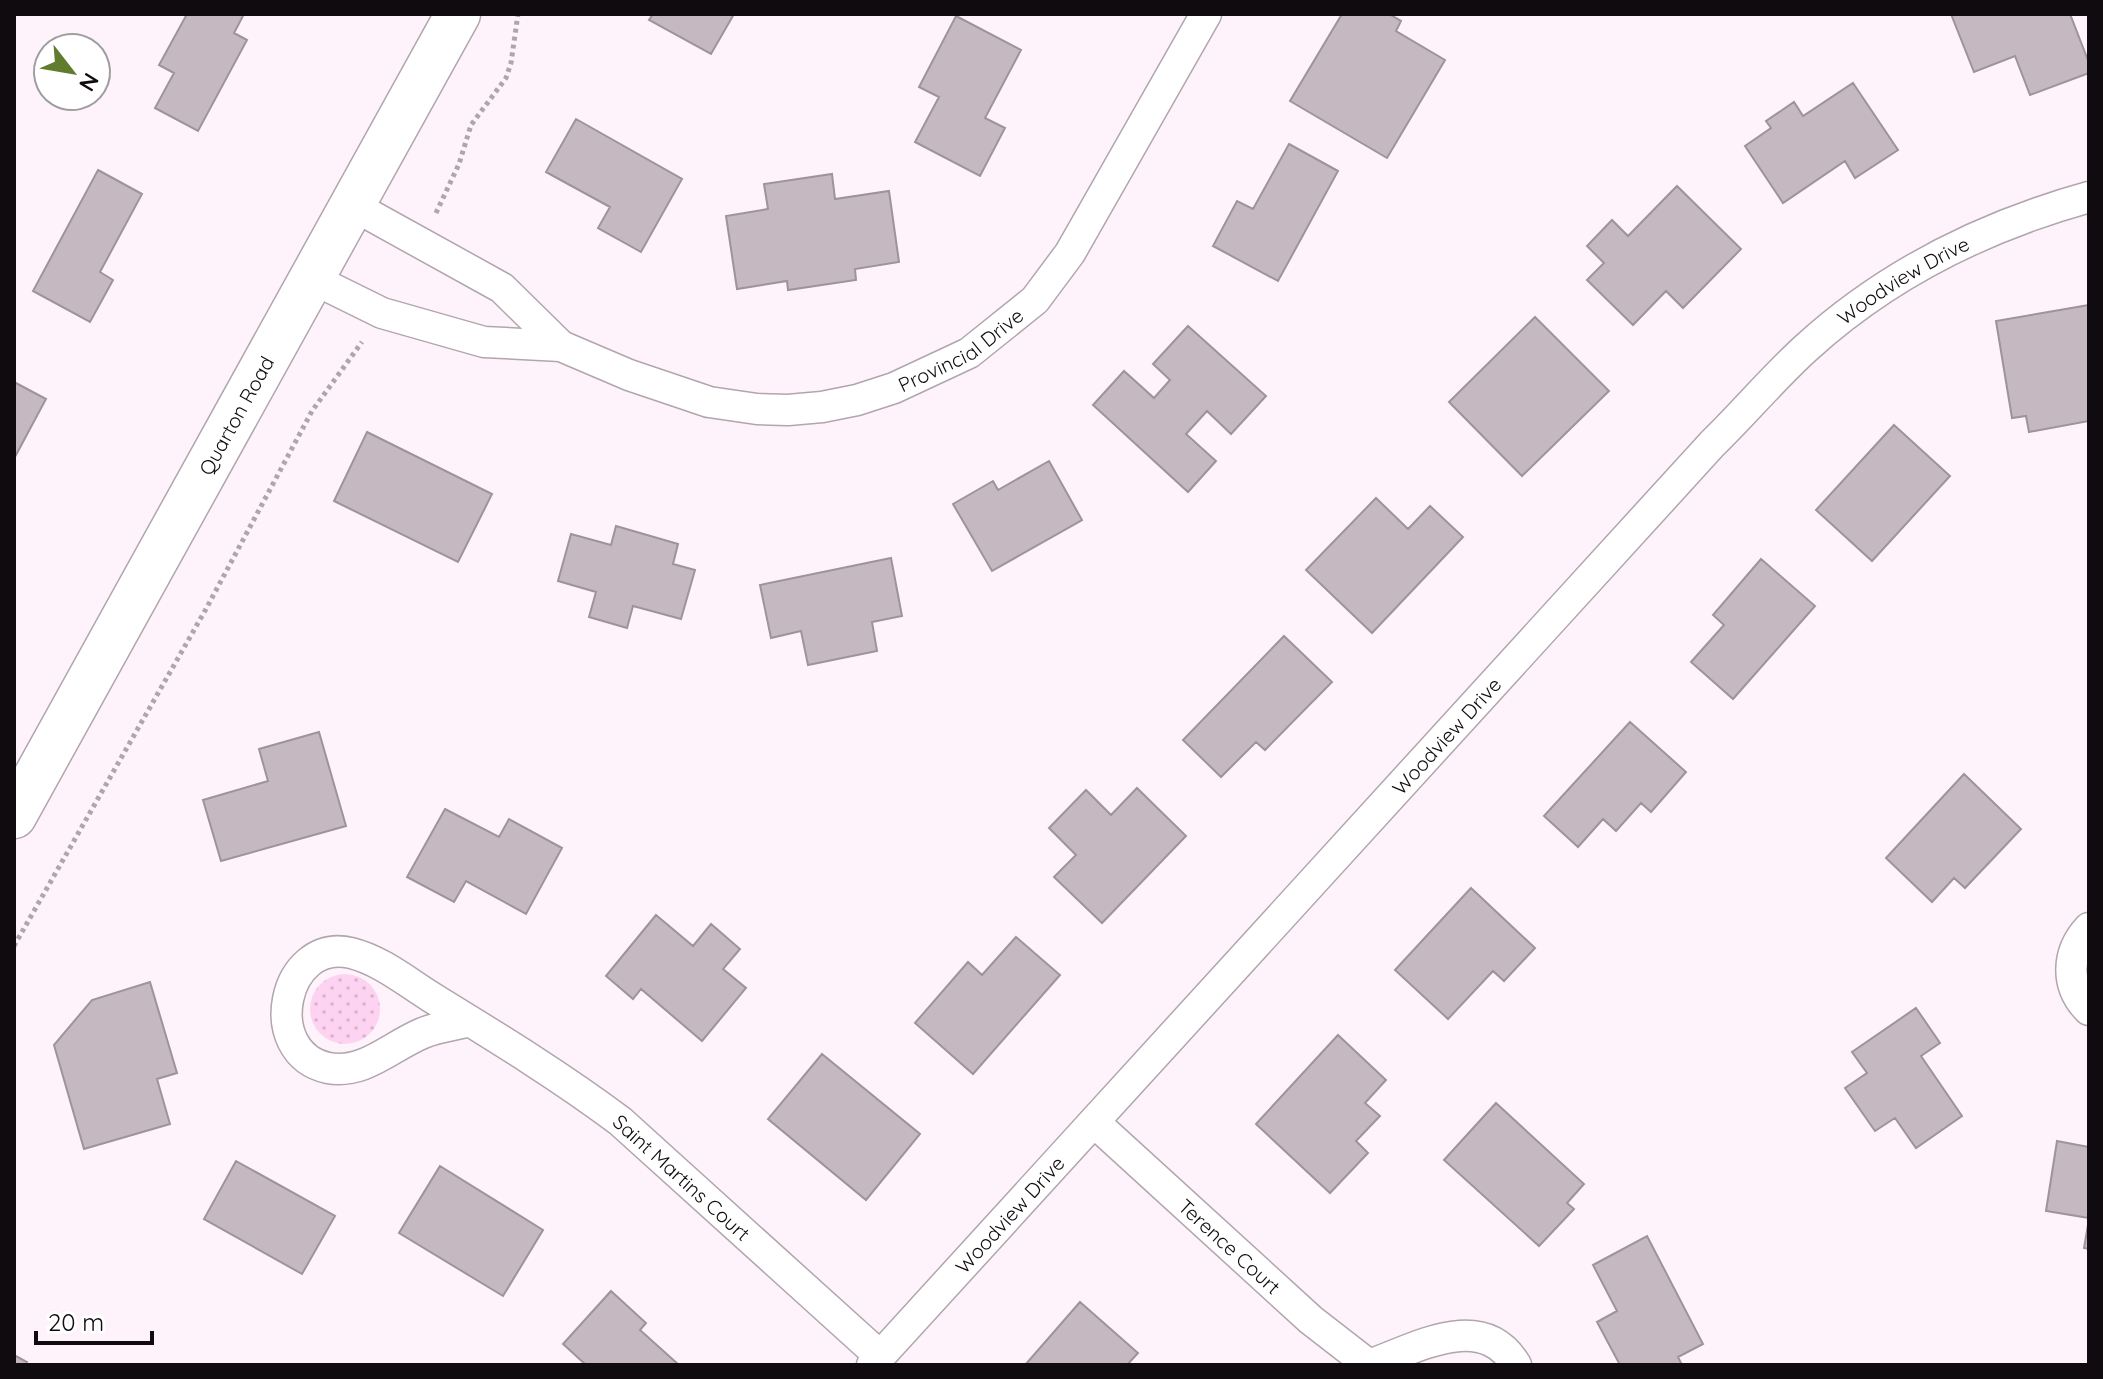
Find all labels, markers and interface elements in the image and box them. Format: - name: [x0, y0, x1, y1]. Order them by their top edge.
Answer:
- north arrow: [32, 32, 112, 112]
- text: N: [73, 68, 105, 96]
- street label: Woodview Drive: [1832, 230, 1973, 329]
- street label: Provincial Drive: [894, 302, 1028, 397]
- street label: Quarton Road: [193, 351, 279, 479]
- street label: Woodview Drive: [1386, 672, 1506, 799]
- street label: Saint Martins Court: [608, 1109, 756, 1246]
- street label: Woodview Drive: [950, 1150, 1069, 1278]
- street label: Terence Court: [1174, 1193, 1286, 1299]
- scale bar: [36, 1295, 152, 1345]
- text: 20 m: [48, 1307, 104, 1337]

